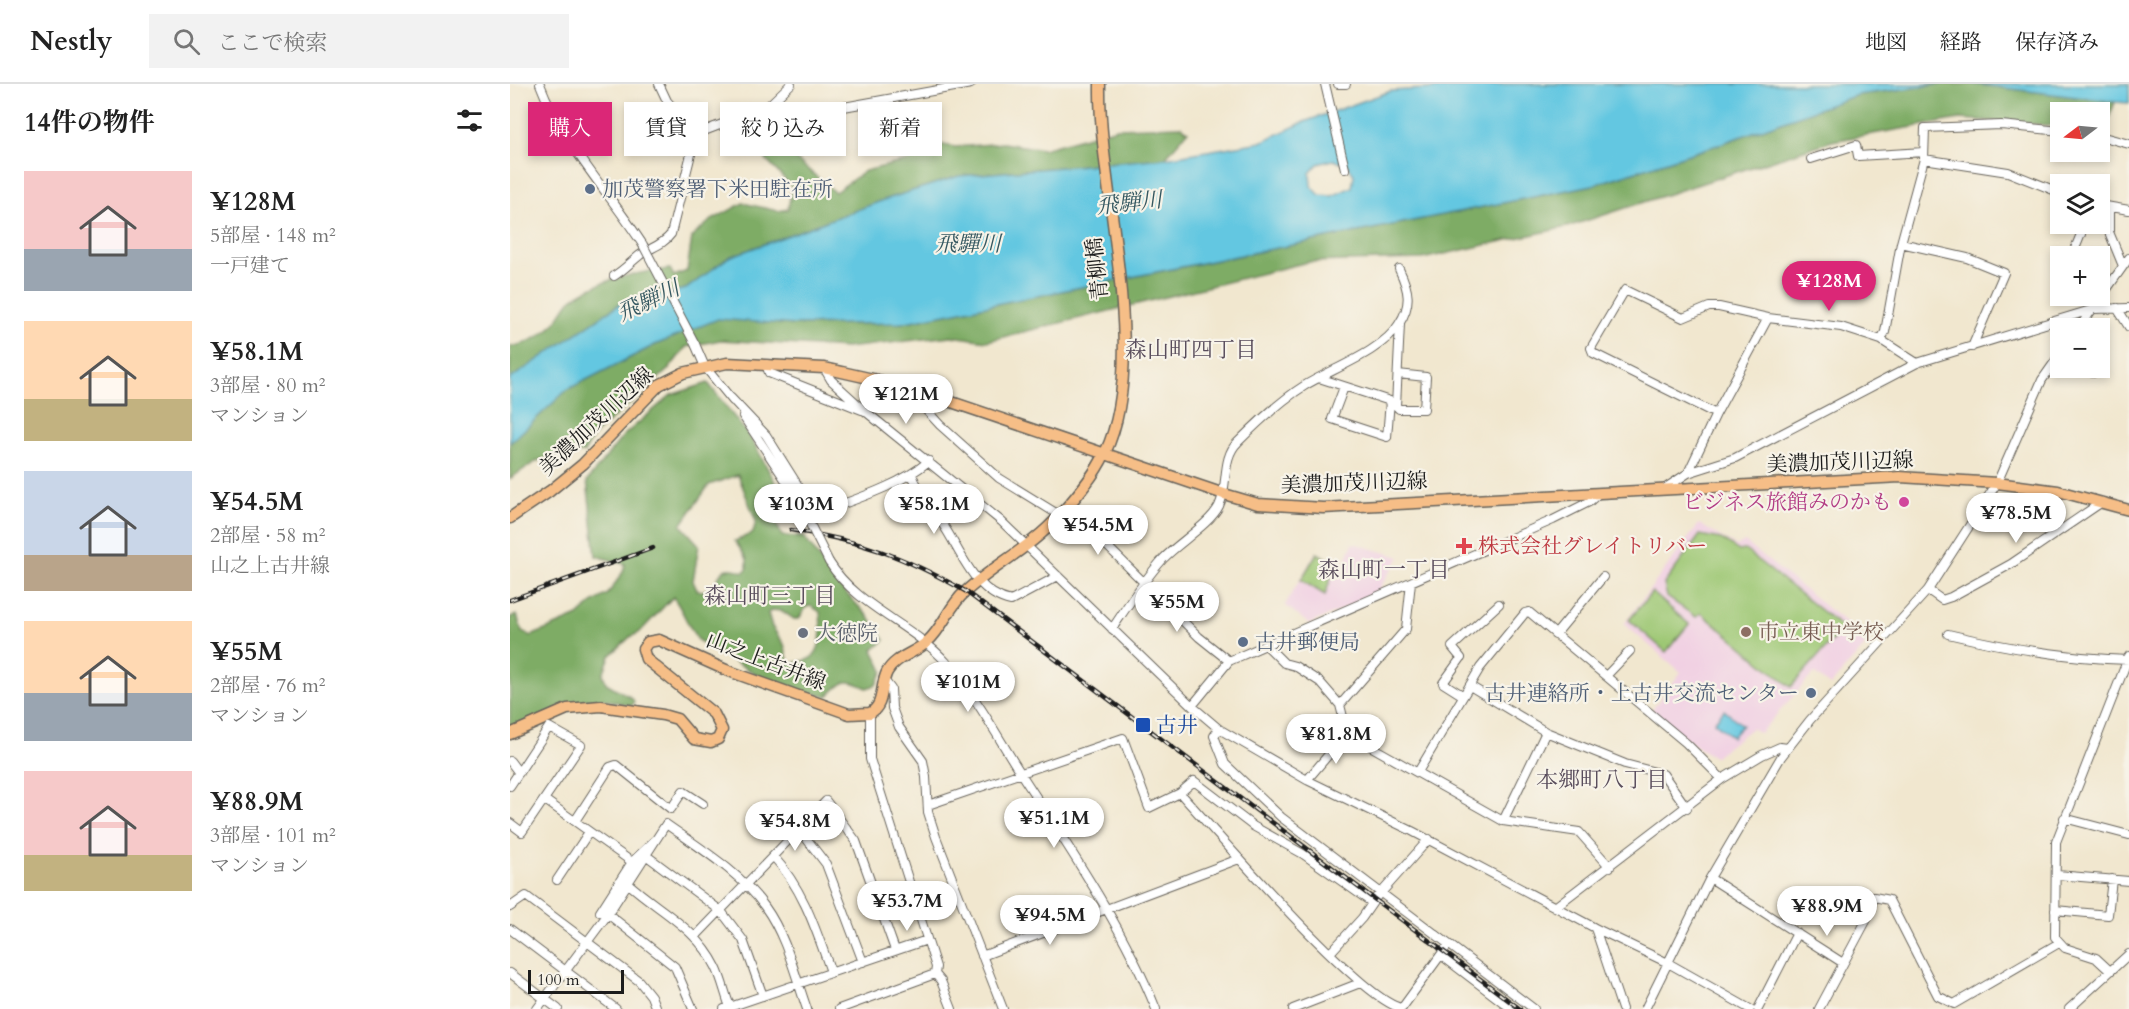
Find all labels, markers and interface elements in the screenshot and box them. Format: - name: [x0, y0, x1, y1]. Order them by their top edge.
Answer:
- search box: [149, 14, 569, 68]
- text: Nestly: [30, 22, 113, 60]
- icon: search: [170, 25, 203, 58]
- text: ここで検索: [218, 28, 328, 58]
- text: 地図: [1865, 28, 1907, 57]
- text: 経路: [1940, 28, 1982, 57]
- text: 保存済み: [2015, 28, 2099, 57]
- chip: 購入: [528, 102, 612, 156]
- chip: 賃貸: [624, 102, 708, 156]
- chip: 絞り込み: [720, 102, 846, 156]
- chip: 新着: [858, 102, 942, 156]
- north arrow: [2050, 102, 2110, 162]
- map controls: [2050, 102, 2110, 378]
- icon: filters: [453, 104, 486, 137]
- text: 14件の物件: [24, 105, 155, 140]
- button: layers: [2050, 174, 2110, 234]
- place label: 加茂警察署下米田駐在所: [602, 175, 833, 204]
- marker: 加茂警察署下米田駐在所: [583, 182, 597, 196]
- text: ¥128M: [210, 184, 296, 219]
- water label: 飛騨川: [1095, 184, 1165, 221]
- icon: home: [72, 195, 144, 267]
- text: 5部屋 · 148 m²: [210, 222, 336, 249]
- water label: 飛驒川: [935, 229, 1003, 259]
- street label: 青柳橋: [1080, 236, 1115, 302]
- button: +: [2050, 246, 2110, 306]
- text: 一戸建て: [210, 252, 290, 279]
- pin: ¥128M: [1787, 261, 1871, 312]
- text: ¥128M: [1796, 267, 1862, 294]
- water label: 飛騨川: [612, 273, 686, 328]
- button: −: [2050, 318, 2110, 378]
- text: ¥58.1M: [210, 334, 303, 369]
- district label: 森山町四丁目: [1125, 335, 1257, 365]
- icon: home: [72, 345, 144, 417]
- street label: 美濃加茂川辺線: [533, 361, 660, 482]
- text: 3部屋 · 80 m²: [210, 372, 326, 399]
- pin: ¥121M: [864, 374, 948, 425]
- text: ¥121M: [873, 380, 939, 407]
- text: マンション: [210, 402, 309, 429]
- street label: 美濃加茂川辺線: [1766, 445, 1914, 480]
- street label: 美濃加茂川辺線: [1280, 466, 1428, 501]
- text: ¥54.5M: [210, 484, 303, 519]
- pin: ¥103M: [759, 484, 843, 535]
- pin: ¥58.1M: [885, 484, 983, 535]
- place label: ビジネス旅館みのかも: [1683, 488, 1892, 517]
- text: ¥103M: [768, 490, 834, 517]
- text: ¥58.1M: [898, 490, 970, 517]
- pin: ¥78.5M: [1967, 493, 2065, 544]
- icon: home: [72, 495, 144, 567]
- marker: ビジネス旅館みのかも: [1897, 495, 1911, 509]
- text: ¥78.5M: [1980, 499, 2052, 526]
- pin: ¥54.5M: [1049, 505, 1147, 556]
- text: ¥54.5M: [1062, 511, 1134, 538]
- text: 2部屋 · 58 m²: [210, 522, 326, 549]
- place label: 株式会社グレイトリバー: [1478, 532, 1707, 561]
- marker: 株式会社グレイトリバー: [1455, 537, 1473, 555]
- text: 山之上古井線: [210, 552, 330, 579]
- district label: 森山町一丁目: [1318, 555, 1450, 585]
- district label: 森山町三丁目: [704, 581, 836, 611]
- pin: ¥55M: [1141, 582, 1213, 633]
- text: ¥55M: [1149, 588, 1205, 615]
- place label: 市立東中学校: [1758, 618, 1884, 647]
- place label: 大徳院: [815, 619, 878, 648]
- street label: 山之上古井線: [702, 625, 830, 698]
- marker: 市立東中学校: [1739, 625, 1753, 639]
- marker: 大徳院: [796, 626, 810, 640]
- place label: 古井郵便局: [1255, 628, 1360, 657]
- text: ¥55M: [210, 634, 283, 669]
- marker: 古井郵便局: [1236, 635, 1250, 649]
- icon: home: [72, 645, 144, 717]
- pin: ¥101M: [926, 662, 1010, 713]
- text: ¥101M: [935, 668, 1001, 695]
- text: 2部屋 · 76 m²: [210, 672, 326, 699]
- place label: 古井連絡所・上古井交流センター: [1485, 679, 1799, 708]
- marker: 古井連絡所・上古井交流センター: [1804, 686, 1818, 700]
- text: マンション: [210, 702, 309, 729]
- place label: 古井: [1156, 711, 1198, 740]
- pin: ¥81.8M: [1287, 714, 1385, 765]
- marker: 古井: [1134, 716, 1152, 734]
- text: ¥81.8M: [1300, 720, 1372, 747]
- district label: 本郷町八丁目: [1536, 765, 1668, 795]
- text: ¥88.9M: [210, 784, 303, 819]
- icon: home: [72, 795, 144, 867]
- pin: ¥51.1M: [1005, 798, 1103, 849]
- pin: ¥54.8M: [746, 801, 844, 852]
- text: ¥51.1M: [1018, 804, 1090, 831]
- text: ¥54.8M: [759, 807, 831, 834]
- text: 3部屋 · 101 m²: [210, 822, 336, 849]
- text: マンション: [210, 852, 309, 879]
- pin: ¥53.7M: [858, 881, 956, 932]
- pin: ¥88.9M: [1778, 886, 1876, 937]
- text: ¥53.7M: [871, 887, 943, 914]
- text: ¥88.9M: [1791, 892, 1863, 919]
- pin: ¥94.5M: [1001, 895, 1099, 946]
- text: ¥94.5M: [1014, 901, 1086, 928]
- scale bar: [528, 967, 624, 994]
- text: 100 m: [537, 969, 579, 991]

